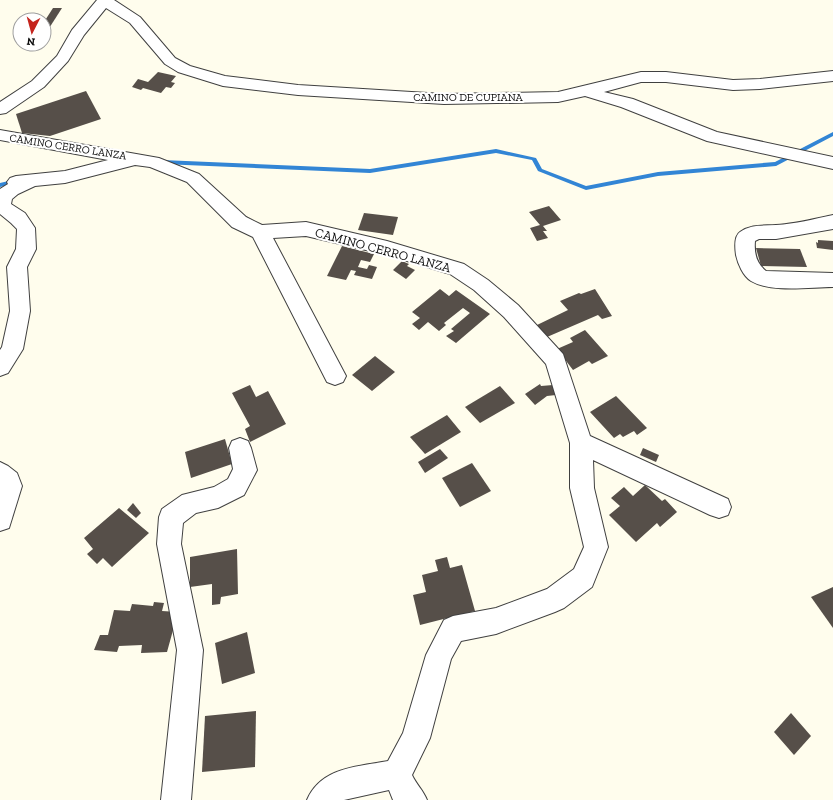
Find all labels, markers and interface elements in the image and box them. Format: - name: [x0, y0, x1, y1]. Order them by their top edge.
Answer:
- north arrow: [12, 12, 52, 52]
- text: N: [26, 34, 36, 48]
- street label: CAMINO DE CUPIANA: [413, 91, 524, 104]
- street label: CAMINO CERRO LANZA: [9, 131, 128, 163]
- street label: CAMINO CERRO LANZA: [314, 225, 453, 275]

